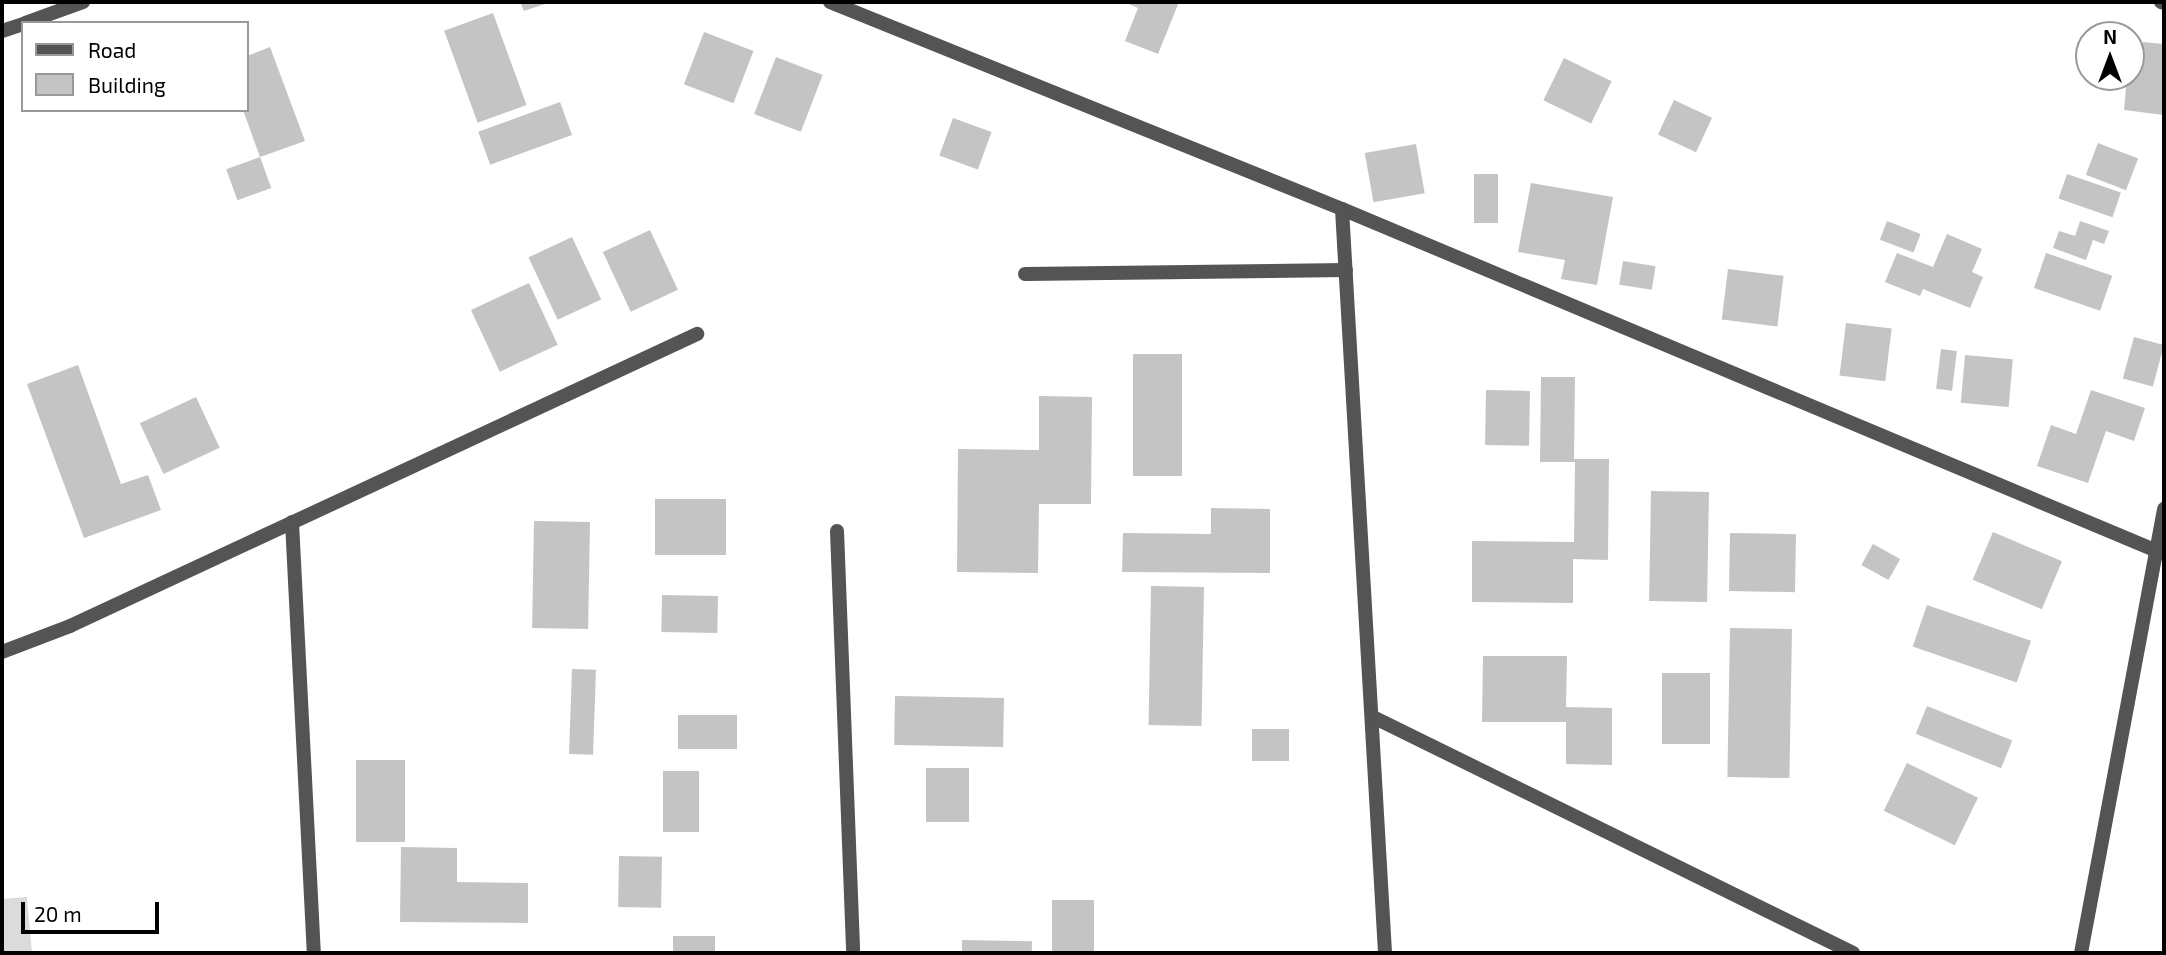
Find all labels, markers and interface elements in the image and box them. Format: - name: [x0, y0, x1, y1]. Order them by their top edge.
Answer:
- legend: [21, 21, 248, 112]
- north arrow: [2075, 21, 2145, 91]
- text: N: [2103, 25, 2117, 48]
- text: Road: [88, 37, 136, 62]
- text: Building: [88, 72, 166, 97]
- scale bar: [24, 888, 163, 932]
- text: 20 m: [34, 901, 82, 926]

